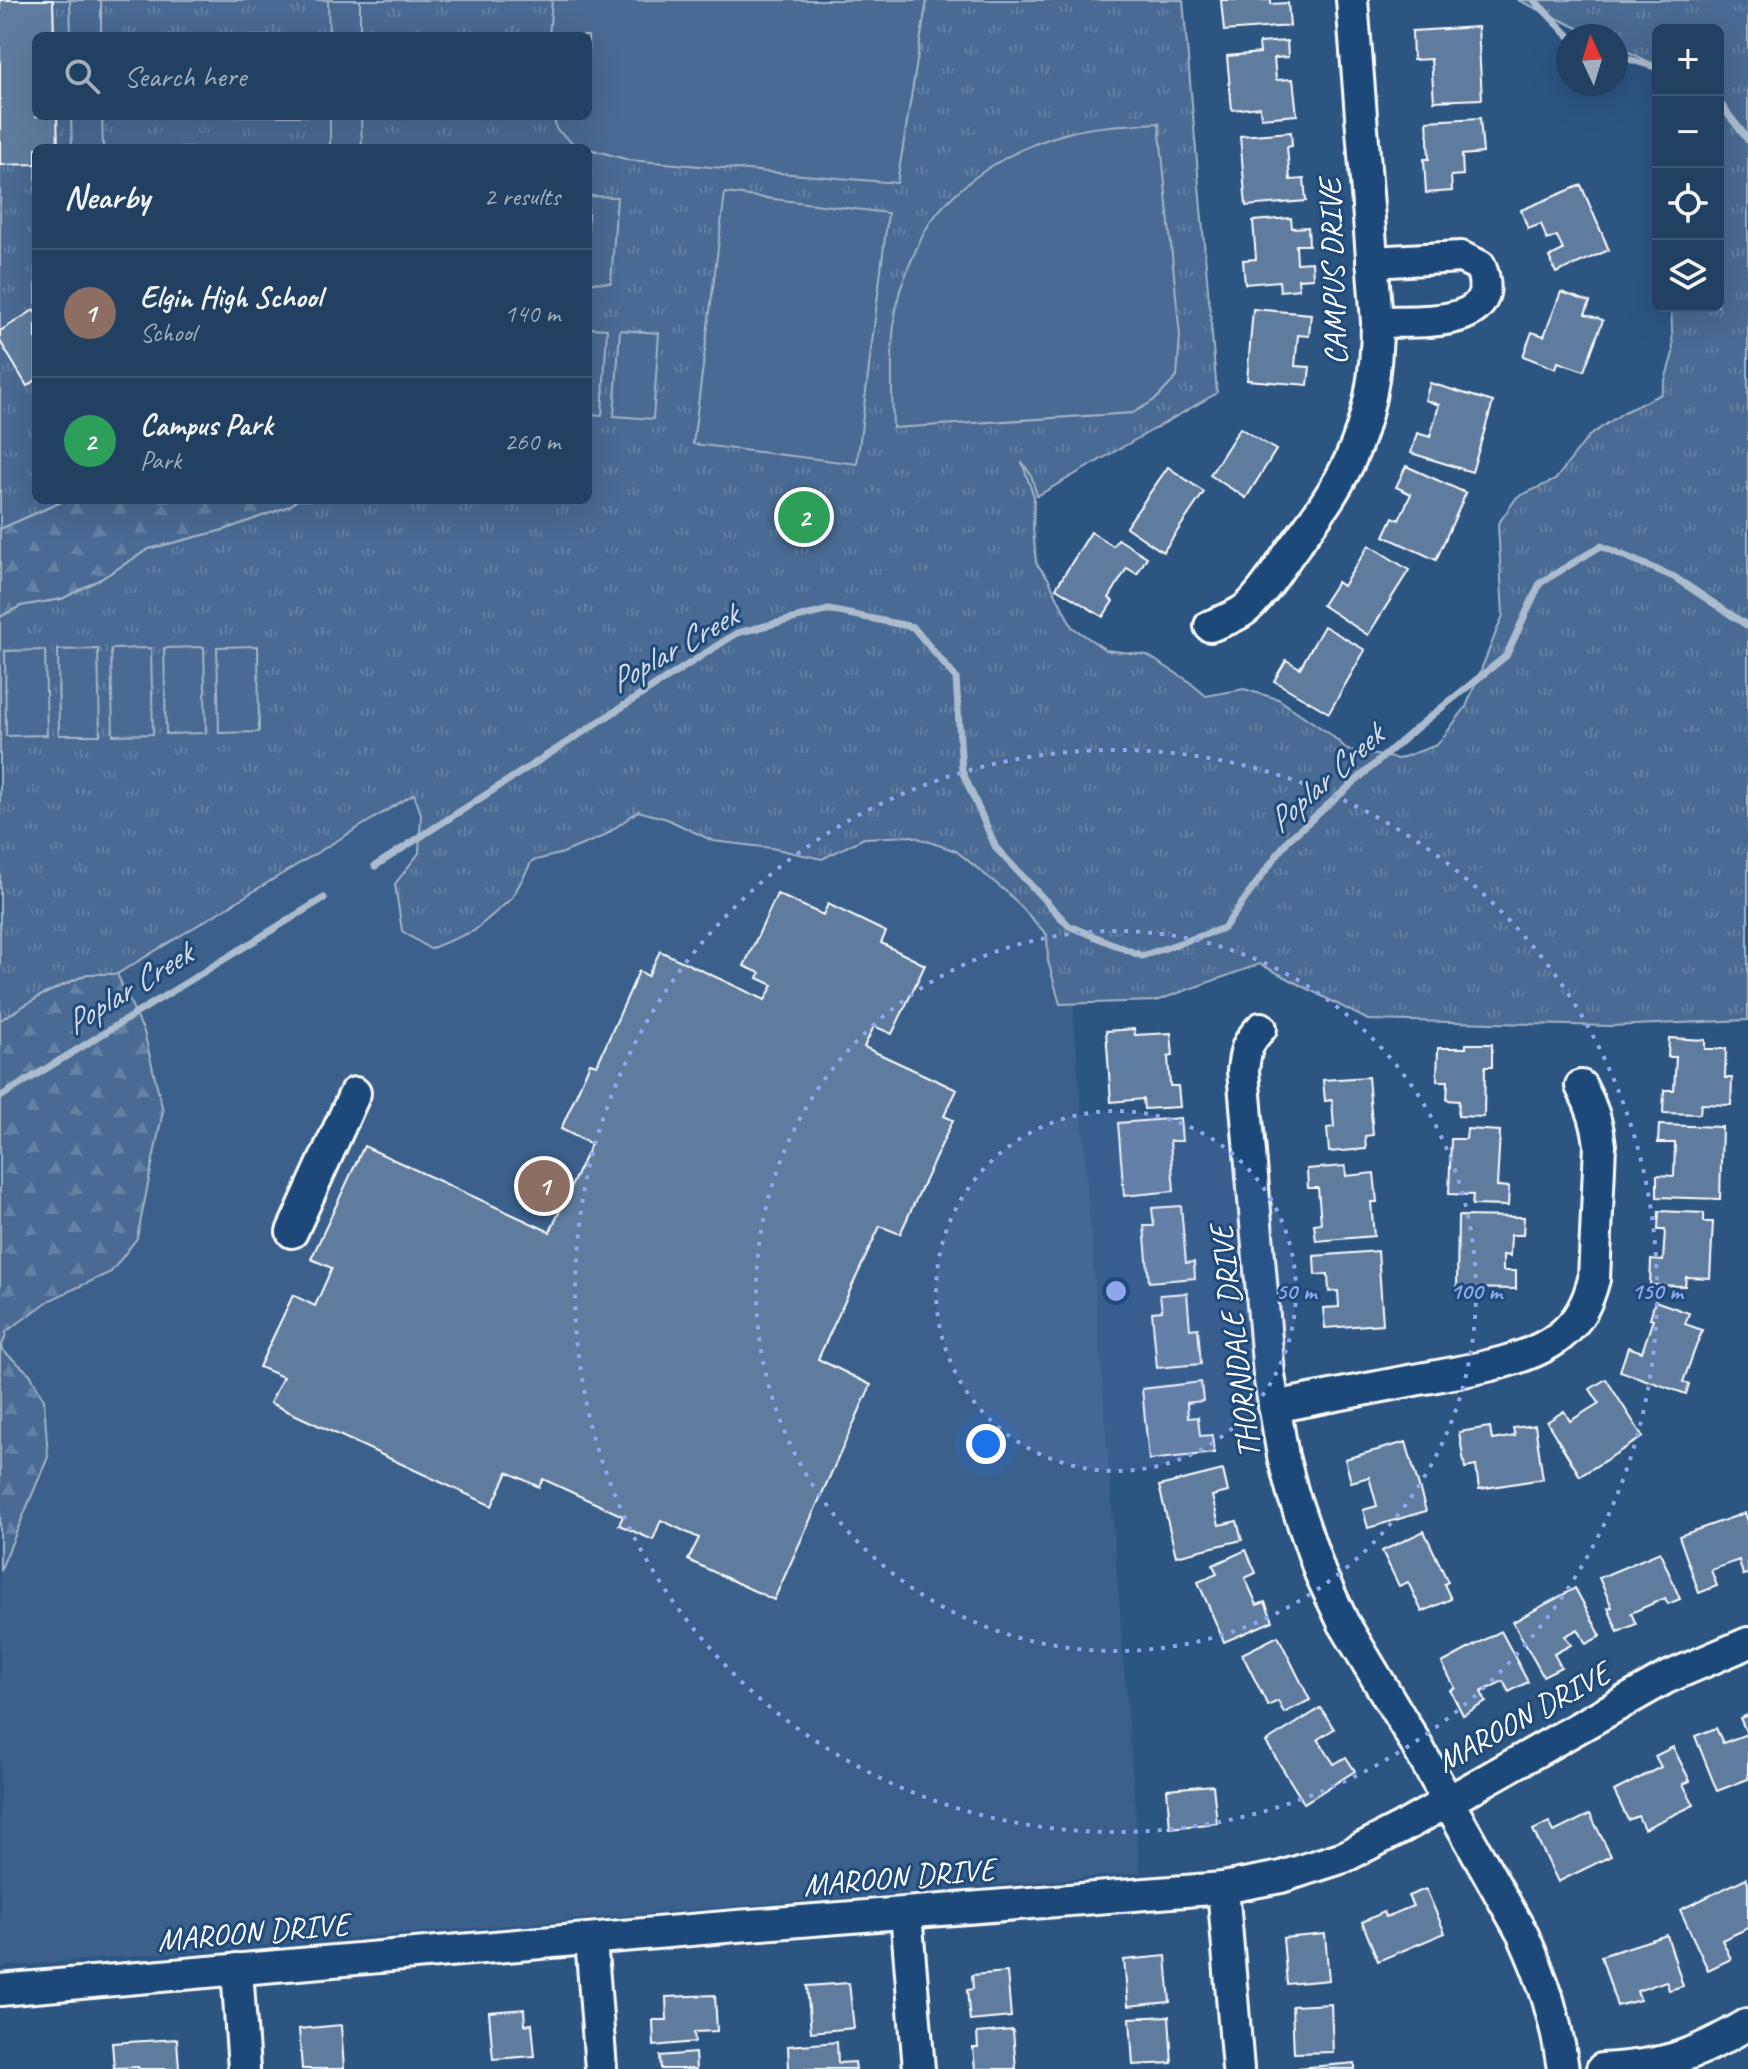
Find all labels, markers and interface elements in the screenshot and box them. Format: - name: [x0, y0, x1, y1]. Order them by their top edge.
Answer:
- north arrow: [1556, 24, 1628, 96]
- map controls: [1652, 24, 1724, 312]
- button: +: [1652, 24, 1724, 96]
- search box: [32, 32, 592, 120]
- icon: search: [60, 54, 104, 98]
- text: Search here: [124, 57, 246, 95]
- button: −: [1652, 96, 1724, 168]
- button: locate: [1652, 168, 1724, 240]
- street label: CAMPUS DRIVE: [1309, 174, 1357, 366]
- text: Nearby: [64, 175, 150, 218]
- text: 2 results: [484, 180, 560, 213]
- button: layers: [1652, 240, 1724, 312]
- text: Elgin High School: [140, 278, 322, 316]
- text: 1: [84, 297, 96, 330]
- text: 140 m: [504, 297, 560, 330]
- text: School: [140, 316, 196, 349]
- text: Campus Park: [140, 406, 272, 444]
- text: 2: [84, 425, 96, 458]
- text: 260 m: [504, 425, 560, 458]
- text: Park: [140, 444, 181, 477]
- pin: 2: [778, 487, 830, 547]
- water label: Poplar Creek: [601, 591, 750, 702]
- water label: Poplar Creek: [1258, 711, 1396, 842]
- water label: Poplar Creek: [56, 929, 204, 1044]
- pin: 1: [518, 1156, 570, 1216]
- street label: THORNDALE DRIVE: [1200, 1219, 1270, 1461]
- text: 50 m: [1276, 1276, 1319, 1306]
- text: 100 m: [1450, 1276, 1504, 1306]
- text: 150 m: [1631, 1276, 1685, 1306]
- centre of rings: [1102, 1277, 1130, 1305]
- your location: [966, 1424, 1006, 1464]
- street label: MAROON DRIVE: [1429, 1650, 1621, 1781]
- street label: MAROON DRIVE: [802, 1848, 1001, 1906]
- street label: MAROON DRIVE: [156, 1903, 355, 1961]

